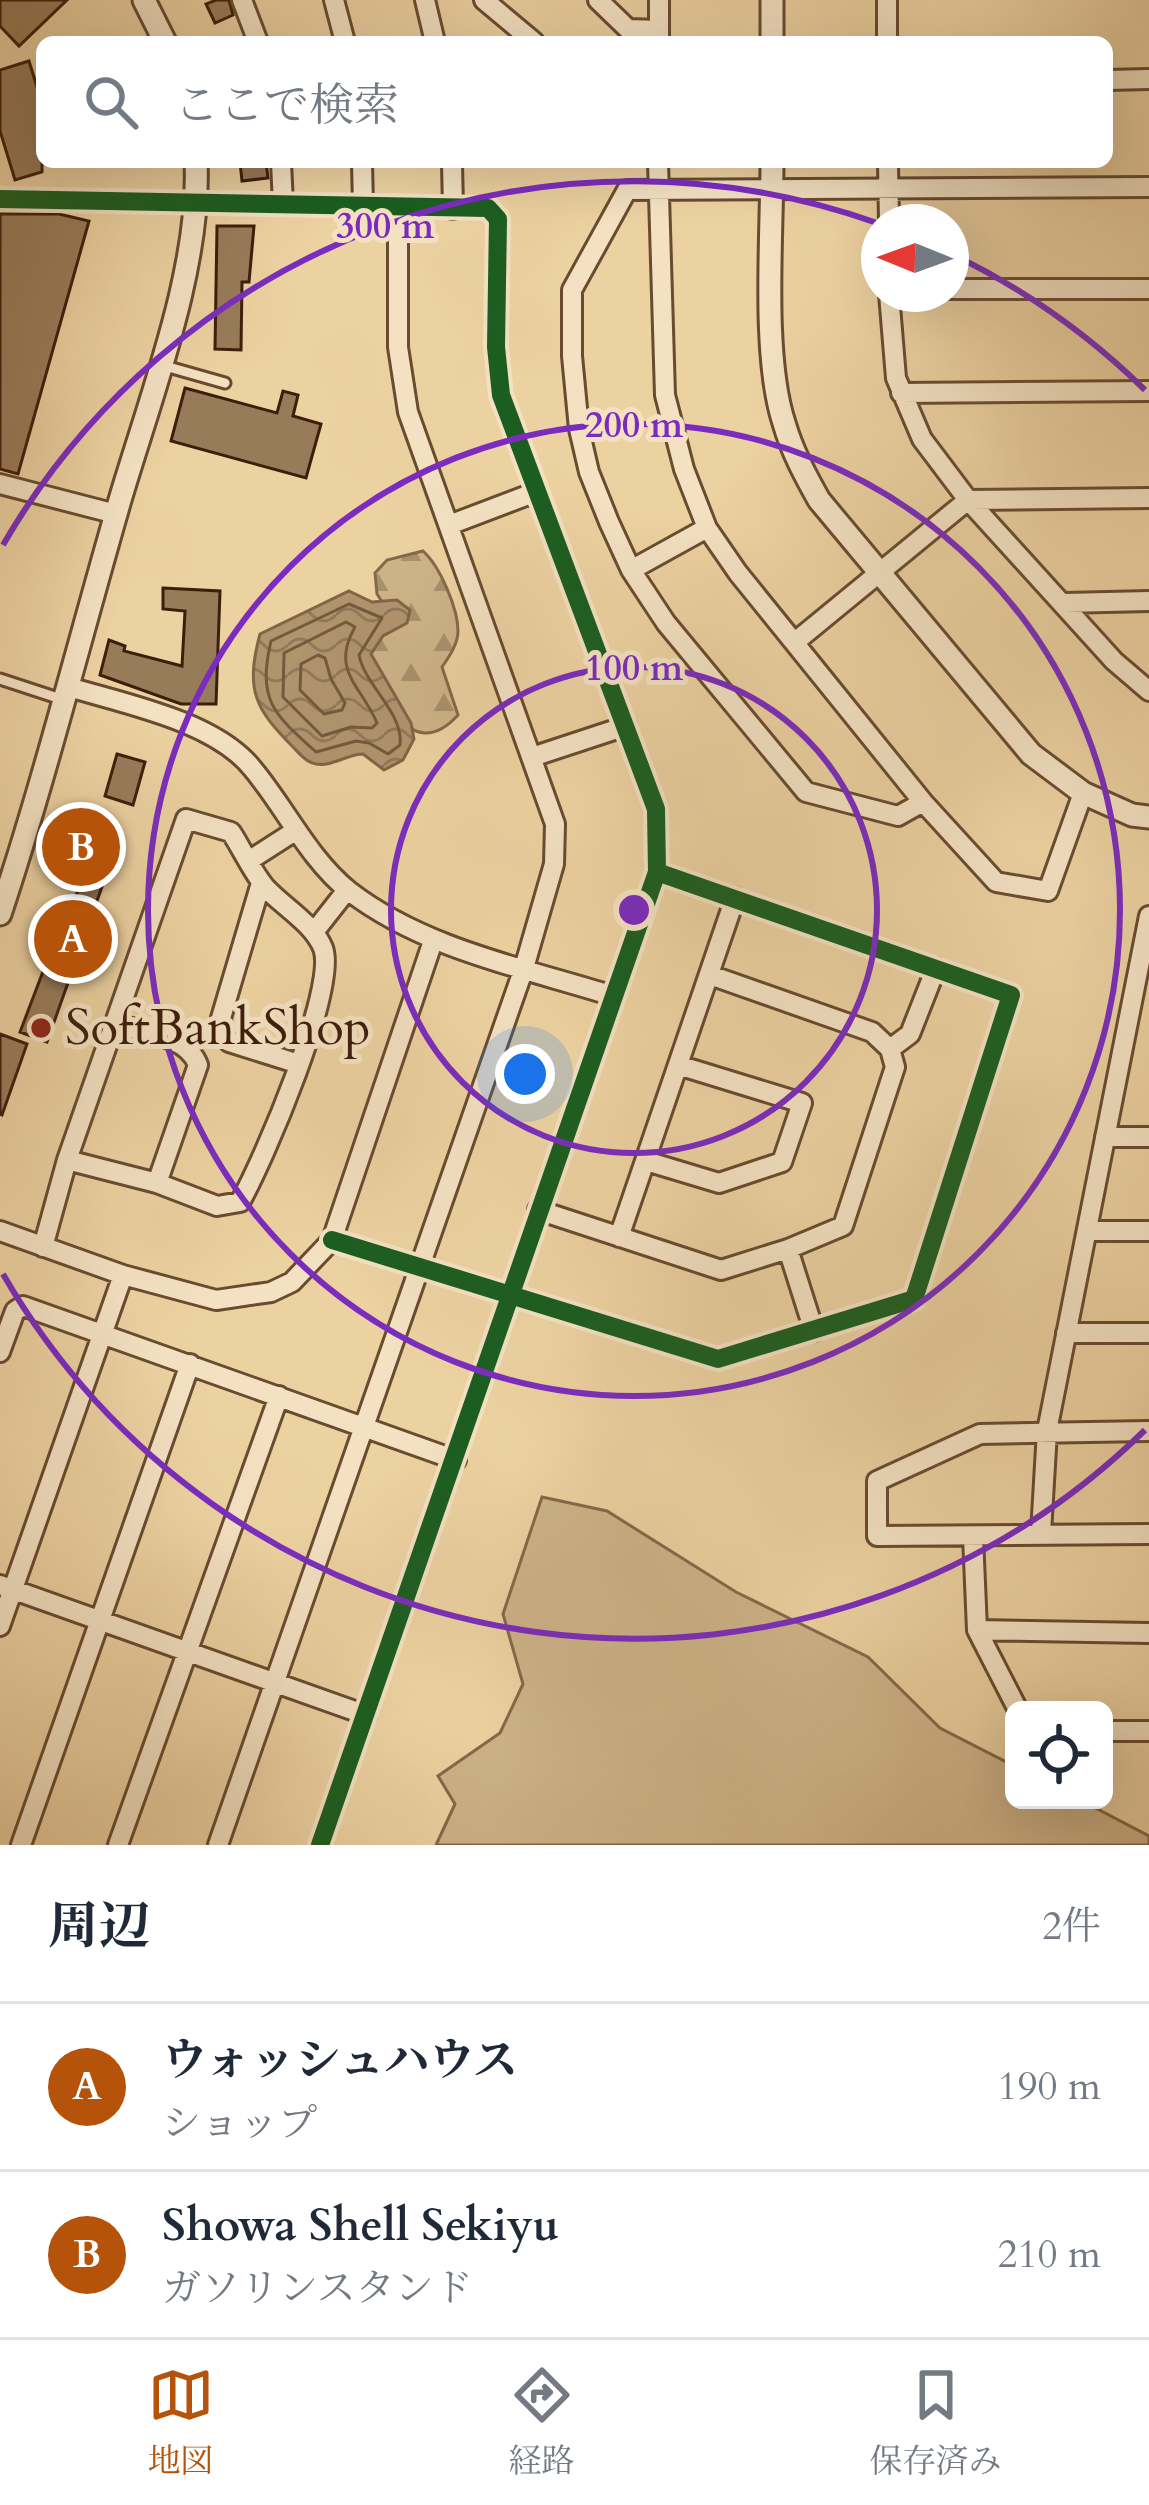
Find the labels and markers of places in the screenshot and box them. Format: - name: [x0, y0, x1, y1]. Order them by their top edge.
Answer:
- pin: B: [42, 802, 120, 892]
- centre of rings: [613, 889, 655, 931]
- pin: A: [34, 894, 112, 984]
- place label: SoftBankShop: [65, 993, 371, 1063]
- marker: SoftBankShop: [28, 1015, 54, 1041]

